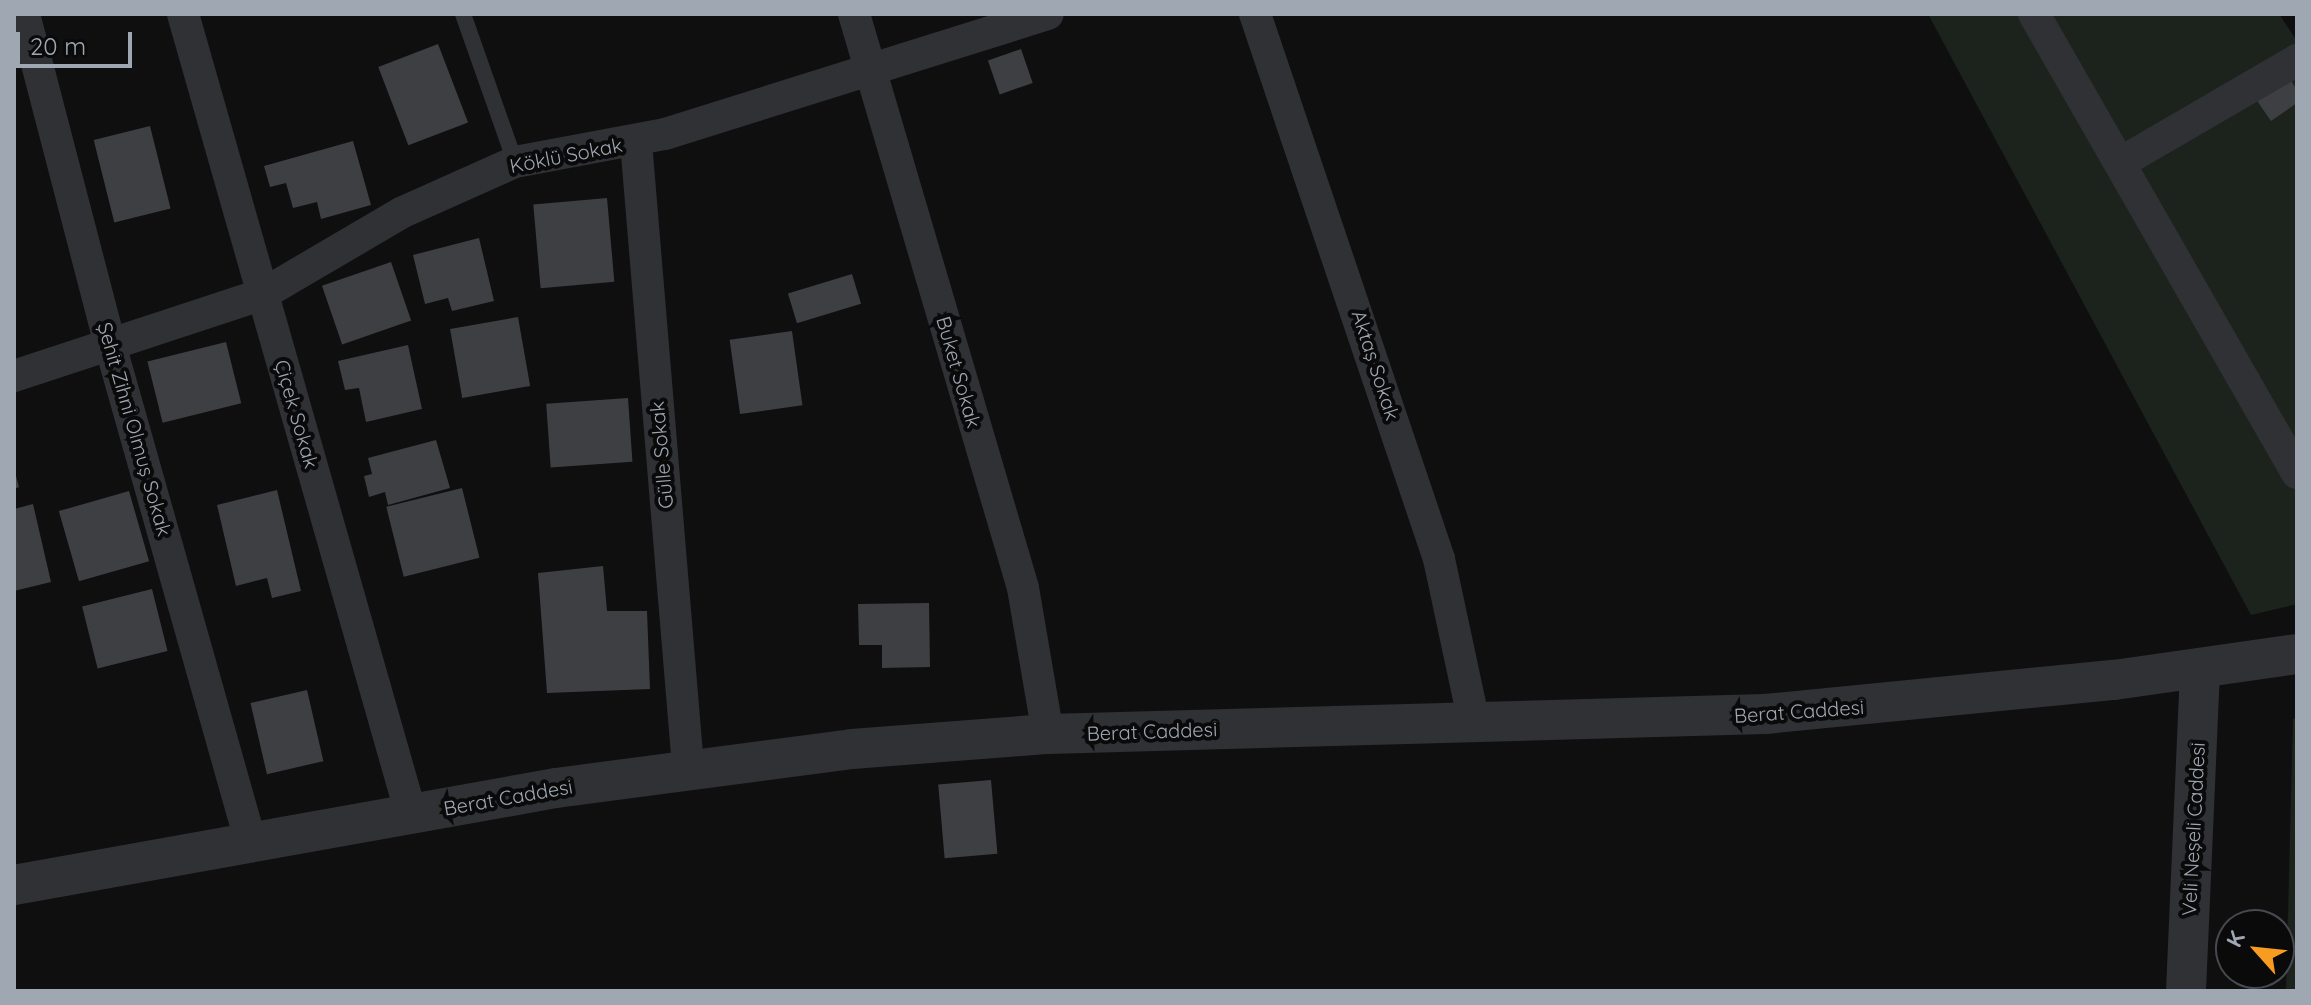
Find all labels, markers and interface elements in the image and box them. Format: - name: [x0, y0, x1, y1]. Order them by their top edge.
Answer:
- scale bar: [20, 16, 136, 66]
- text: 20 m: [30, 31, 86, 61]
- street label: Köklü Sokak: [508, 132, 624, 178]
- street label: Aktaş Sokak: [1347, 307, 1405, 423]
- street label: Buket Sokak: [932, 313, 986, 431]
- street label: Şehit Zihni Olmuş Sokak: [93, 319, 177, 539]
- street label: Çiçek Sokak: [270, 357, 324, 471]
- street label: Gülle Sokak: [644, 400, 678, 510]
- street label: Berat Caddesi: [1733, 694, 1865, 728]
- street label: Berat Caddesi: [1086, 717, 1218, 745]
- street label: Veli Neşeli Caddesi: [2176, 742, 2210, 916]
- street label: Berat Caddesi: [442, 774, 574, 820]
- north arrow: [2215, 909, 2295, 989]
- text: K: [2220, 926, 2251, 952]

